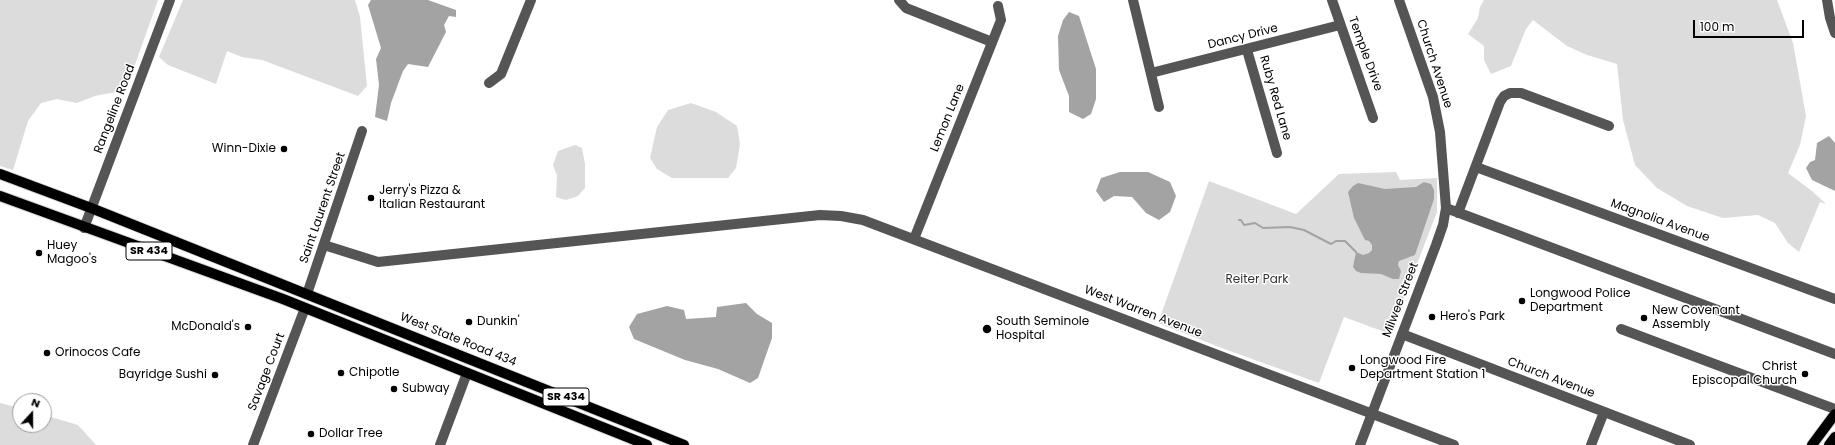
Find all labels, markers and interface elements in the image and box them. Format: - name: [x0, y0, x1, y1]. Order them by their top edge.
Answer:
- scale bar: [1695, 12, 1806, 38]
- street label: Temple Drive: [1345, 15, 1385, 93]
- street label: Church Avenue: [1413, 18, 1455, 110]
- text: 100 m: [1700, 18, 1734, 35]
- street label: Dancy Drive: [1207, 21, 1279, 53]
- street label: Ruby Red Lane: [1256, 54, 1294, 142]
- street label: Rangeline Road: [91, 63, 139, 155]
- street label: Lemon Lane: [928, 82, 968, 154]
- place label: Winn-Dixie: [212, 142, 276, 156]
- marker: Winn-Dixie: [279, 144, 289, 154]
- street label: Saint Laurent Street: [297, 151, 349, 265]
- place label: Jerry's Pizza & Italian Restaurant: [379, 184, 485, 212]
- marker: Jerry's Pizza & Italian Restaurant: [366, 193, 376, 203]
- street label: Magnolia Avenue: [1609, 196, 1711, 246]
- place label: Huey Magoo's: [47, 239, 97, 267]
- road number: SR 434: [126, 242, 172, 260]
- marker: Huey Magoo's: [34, 248, 44, 258]
- street label: Milwee Street: [1380, 260, 1422, 340]
- park label: Reiter Park: [1226, 273, 1288, 287]
- street label: West Warren Avenue: [1082, 283, 1204, 341]
- place label: Longwood Police Department: [1530, 287, 1630, 315]
- marker: Longwood Police Department: [1517, 296, 1527, 306]
- place label: New Covenant Assembly: [1652, 304, 1740, 332]
- street label: West State Road 434: [398, 310, 518, 370]
- place label: Hero's Park: [1440, 310, 1505, 324]
- marker: Hero's Park: [1427, 312, 1437, 322]
- marker: New Covenant Assembly: [1639, 313, 1649, 323]
- place label: Dunkin': [477, 315, 520, 329]
- place label: South Seminole Hospital: [996, 315, 1089, 343]
- marker: Dunkin': [464, 317, 474, 327]
- place label: McDonald's: [171, 320, 240, 334]
- marker: McDonald's: [243, 322, 253, 332]
- marker: South Seminole Hospital: [981, 323, 993, 335]
- street label: Savage Court: [246, 331, 288, 413]
- place label: Orinocos Cafe: [55, 346, 140, 360]
- marker: Orinocos Cafe: [42, 348, 52, 358]
- place label: Longwood Fire Department Station 1: [1360, 354, 1485, 382]
- street label: Church Avenue: [1505, 355, 1597, 401]
- place label: Christ Episcopal Church: [1692, 360, 1797, 388]
- marker: Longwood Fire Department Station 1: [1347, 363, 1357, 373]
- place label: Chipotle: [349, 366, 399, 380]
- place label: Bayridge Sushi: [119, 368, 207, 382]
- marker: Chipotle: [336, 368, 346, 378]
- marker: Christ Episcopal Church: [1800, 369, 1810, 379]
- marker: Bayridge Sushi: [210, 370, 220, 380]
- place label: Subway: [402, 382, 450, 396]
- marker: Subway: [389, 384, 399, 394]
- road number: SR 434: [543, 388, 589, 406]
- north arrow: [12, 393, 52, 433]
- text: N: [29, 394, 43, 412]
- place label: Dollar Tree: [319, 427, 383, 441]
- marker: Dollar Tree: [306, 429, 316, 439]

